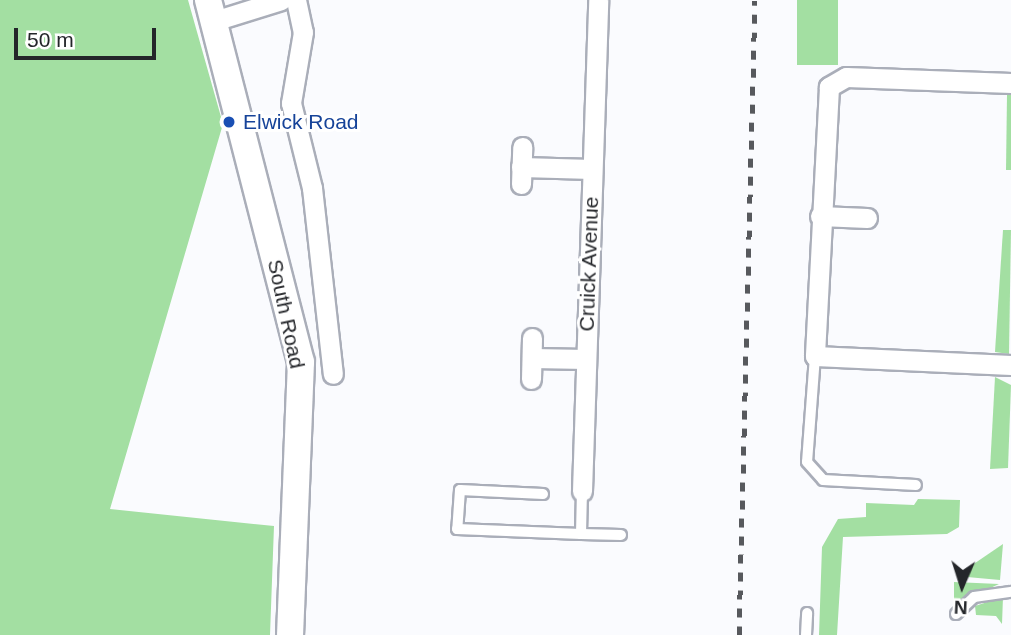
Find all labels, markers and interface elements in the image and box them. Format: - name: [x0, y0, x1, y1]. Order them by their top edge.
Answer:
- scale bar: [18, 14, 159, 58]
- text: 50 m: [27, 28, 74, 51]
- place label: Elwick Road: [243, 109, 359, 135]
- marker: Elwick Road: [221, 114, 237, 130]
- street label: Cruick Avenue: [574, 196, 604, 332]
- street label: South Road: [262, 257, 310, 371]
- north arrow: [927, 551, 997, 621]
- text: N: [953, 597, 968, 618]

